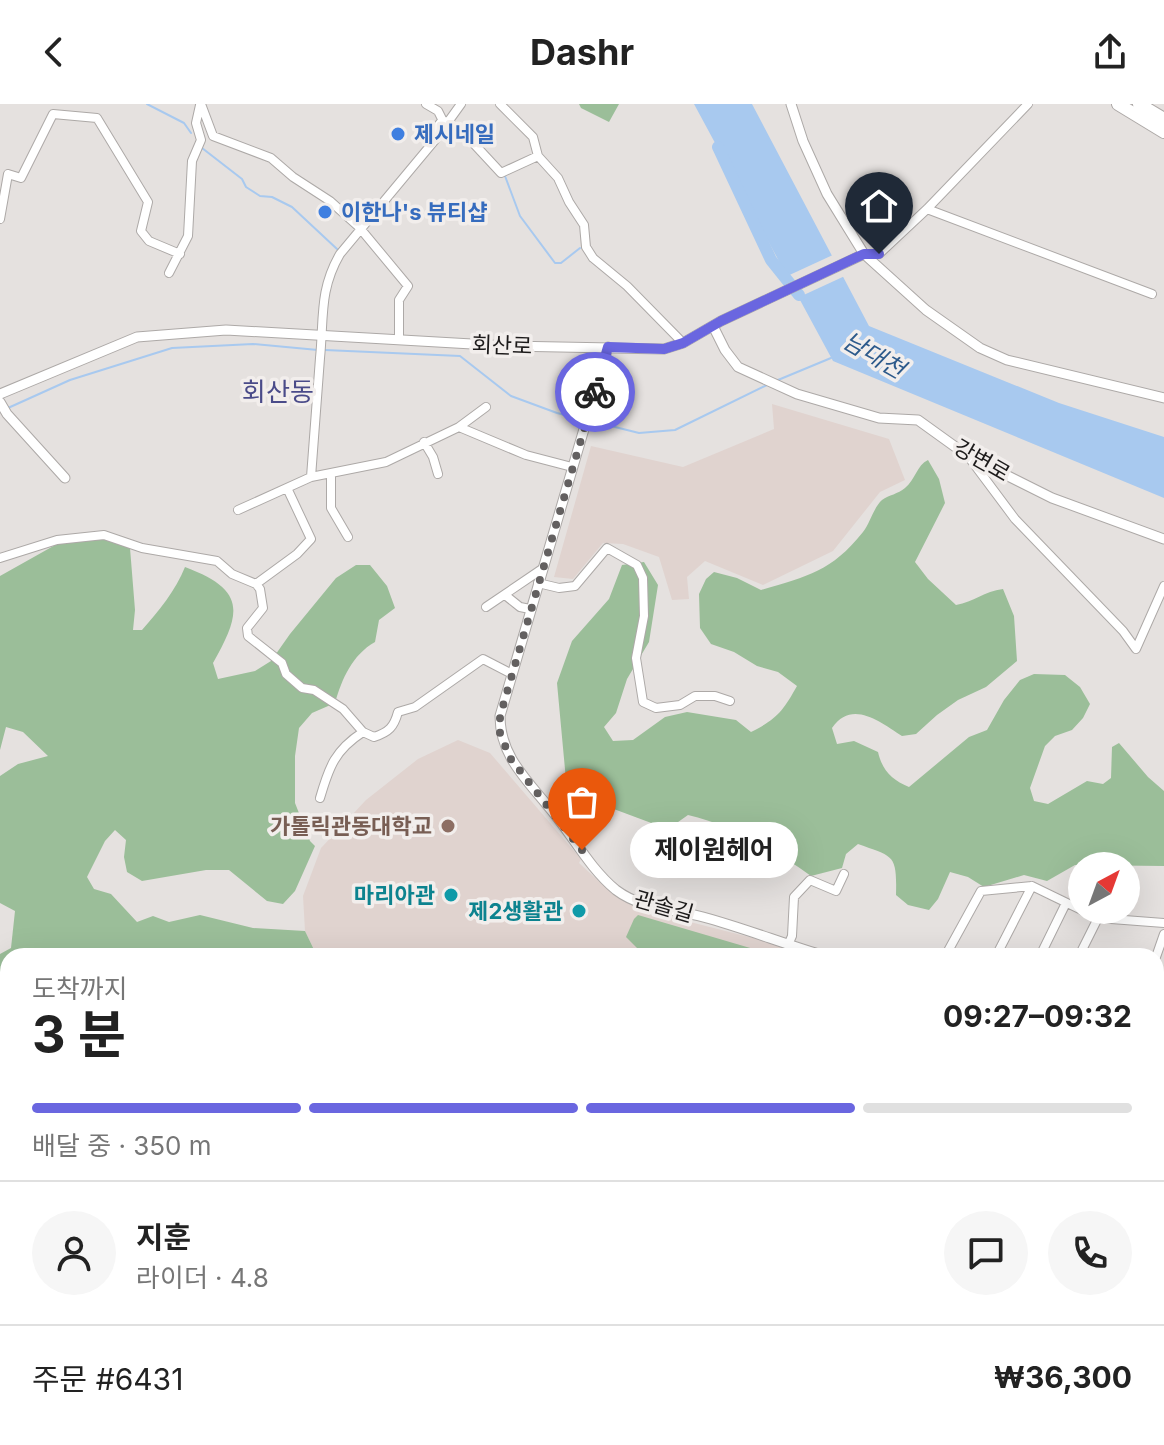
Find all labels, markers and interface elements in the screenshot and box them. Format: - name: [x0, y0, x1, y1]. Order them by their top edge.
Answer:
- icon: back: [32, 30, 76, 74]
- text: Dashr: [530, 30, 634, 74]
- icon: share: [1088, 30, 1132, 74]
- place label: 제시네일: [414, 121, 495, 147]
- marker: 제시네일: [389, 125, 407, 143]
- pin: [845, 172, 913, 254]
- icon: home: [857, 184, 901, 228]
- place label: 이한나's 뷰티샵: [341, 199, 487, 225]
- marker: 이한나's 뷰티샵: [316, 203, 334, 221]
- water label: 남대천: [838, 326, 912, 386]
- street label: 회산로: [471, 331, 533, 359]
- courier: [555, 352, 635, 432]
- icon: bike: [573, 370, 617, 414]
- district label: 회산동: [242, 376, 314, 407]
- street label: 강변로: [949, 434, 1015, 486]
- pin: [548, 768, 616, 850]
- icon: bag: [560, 780, 604, 824]
- place label: 가톨릭관동대학교: [270, 813, 432, 839]
- marker: 가톨릭관동대학교: [439, 817, 457, 835]
- callout: 제이원헤어: [630, 822, 798, 878]
- text: 제이원헤어: [654, 834, 774, 865]
- north arrow: [1068, 852, 1140, 924]
- map controls: [1068, 852, 1140, 924]
- place label: 마리아관: [354, 882, 435, 908]
- street label: 관솔길: [631, 885, 697, 927]
- marker: 마리아관: [442, 886, 460, 904]
- place label: 제2생활관: [468, 898, 563, 924]
- marker: 제2생활관: [570, 902, 588, 920]
- text: 도착까지: [32, 973, 128, 1004]
- text: 09:27–09:32: [943, 998, 1132, 1034]
- text: 3 분: [32, 1003, 126, 1066]
- text: 배달 중 · 350 m: [32, 1130, 212, 1161]
- button: person: [32, 1211, 116, 1295]
- button: chat: [944, 1211, 1028, 1295]
- button: phone: [1048, 1211, 1132, 1295]
- text: 지훈: [136, 1219, 191, 1255]
- text: 라이더 · 4.8: [136, 1262, 269, 1293]
- text: ₩36,300: [994, 1359, 1132, 1395]
- text: 주문 #6431: [32, 1361, 183, 1397]

